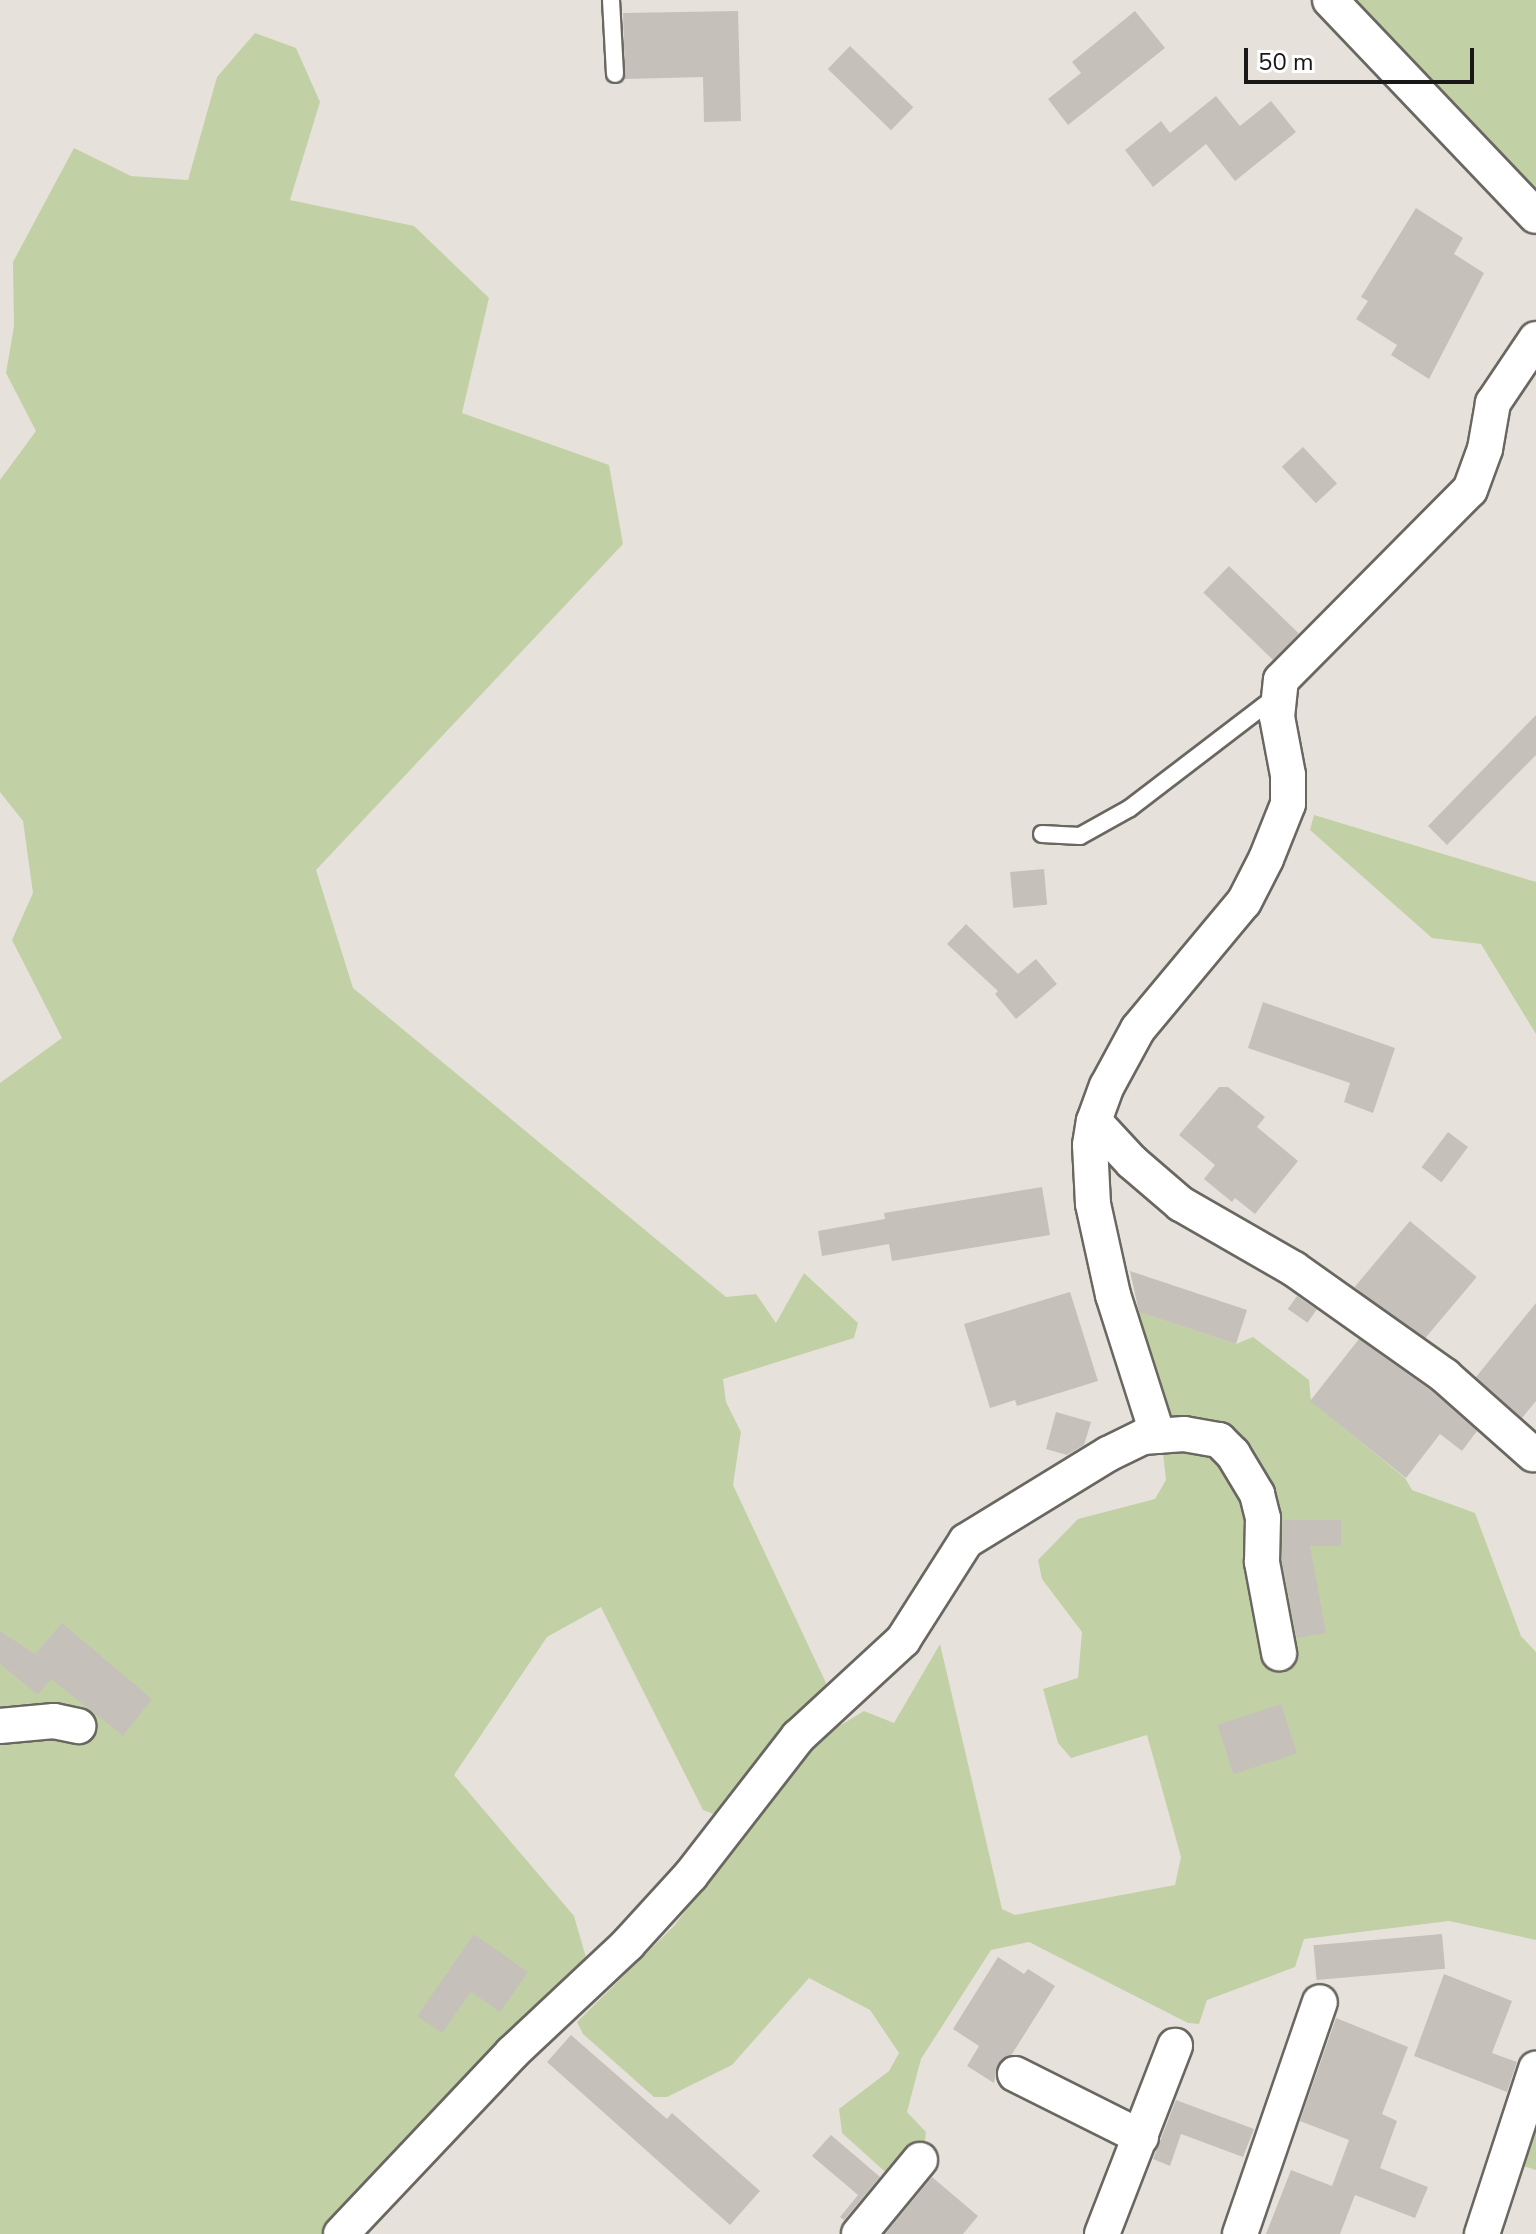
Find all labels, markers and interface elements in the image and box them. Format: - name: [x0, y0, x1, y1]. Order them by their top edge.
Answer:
- scale bar: [1248, 32, 1478, 82]
- text: 50 m: [1258, 46, 1314, 78]

